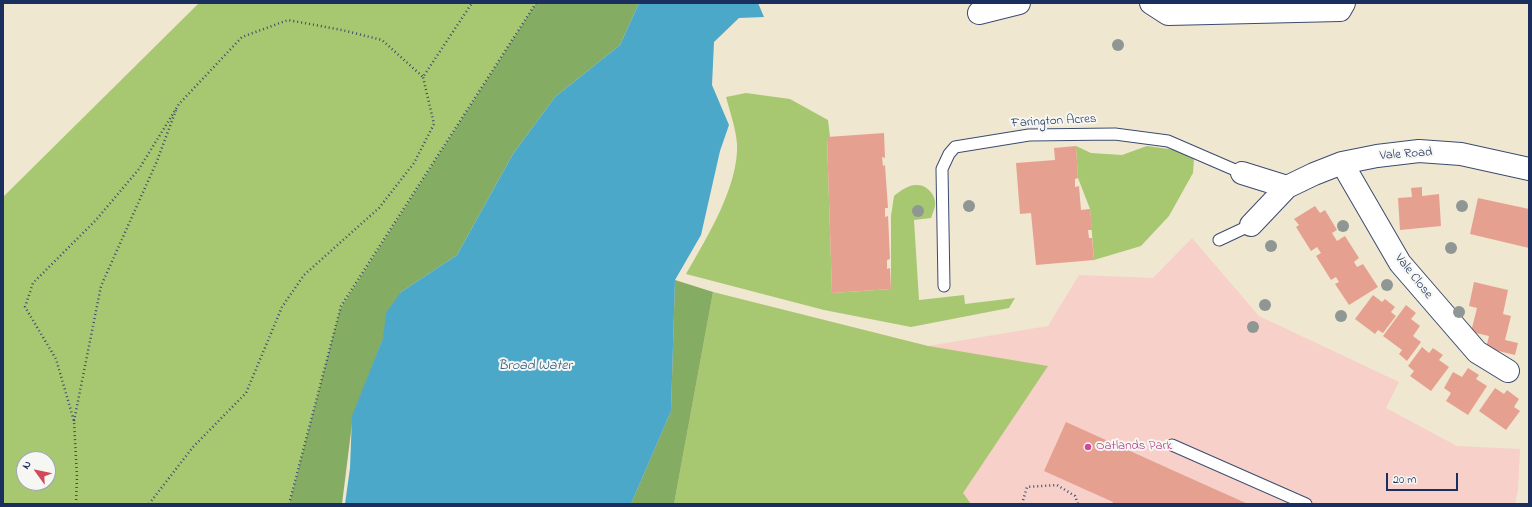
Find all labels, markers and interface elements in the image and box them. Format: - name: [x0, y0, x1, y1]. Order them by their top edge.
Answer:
- street label: Farington Acres: [1011, 112, 1097, 132]
- street label: Vale Road: [1379, 145, 1433, 165]
- street label: Vale Close: [1391, 251, 1435, 303]
- water label: Broad Water: [498, 359, 572, 375]
- place label: Oatlands Park: [1096, 439, 1172, 455]
- marker: Oatlands Park: [1083, 442, 1093, 452]
- north arrow: [16, 451, 56, 491]
- text: N: [18, 458, 36, 472]
- scale bar: [1388, 465, 1460, 491]
- text: 20 m: [1393, 471, 1416, 489]

